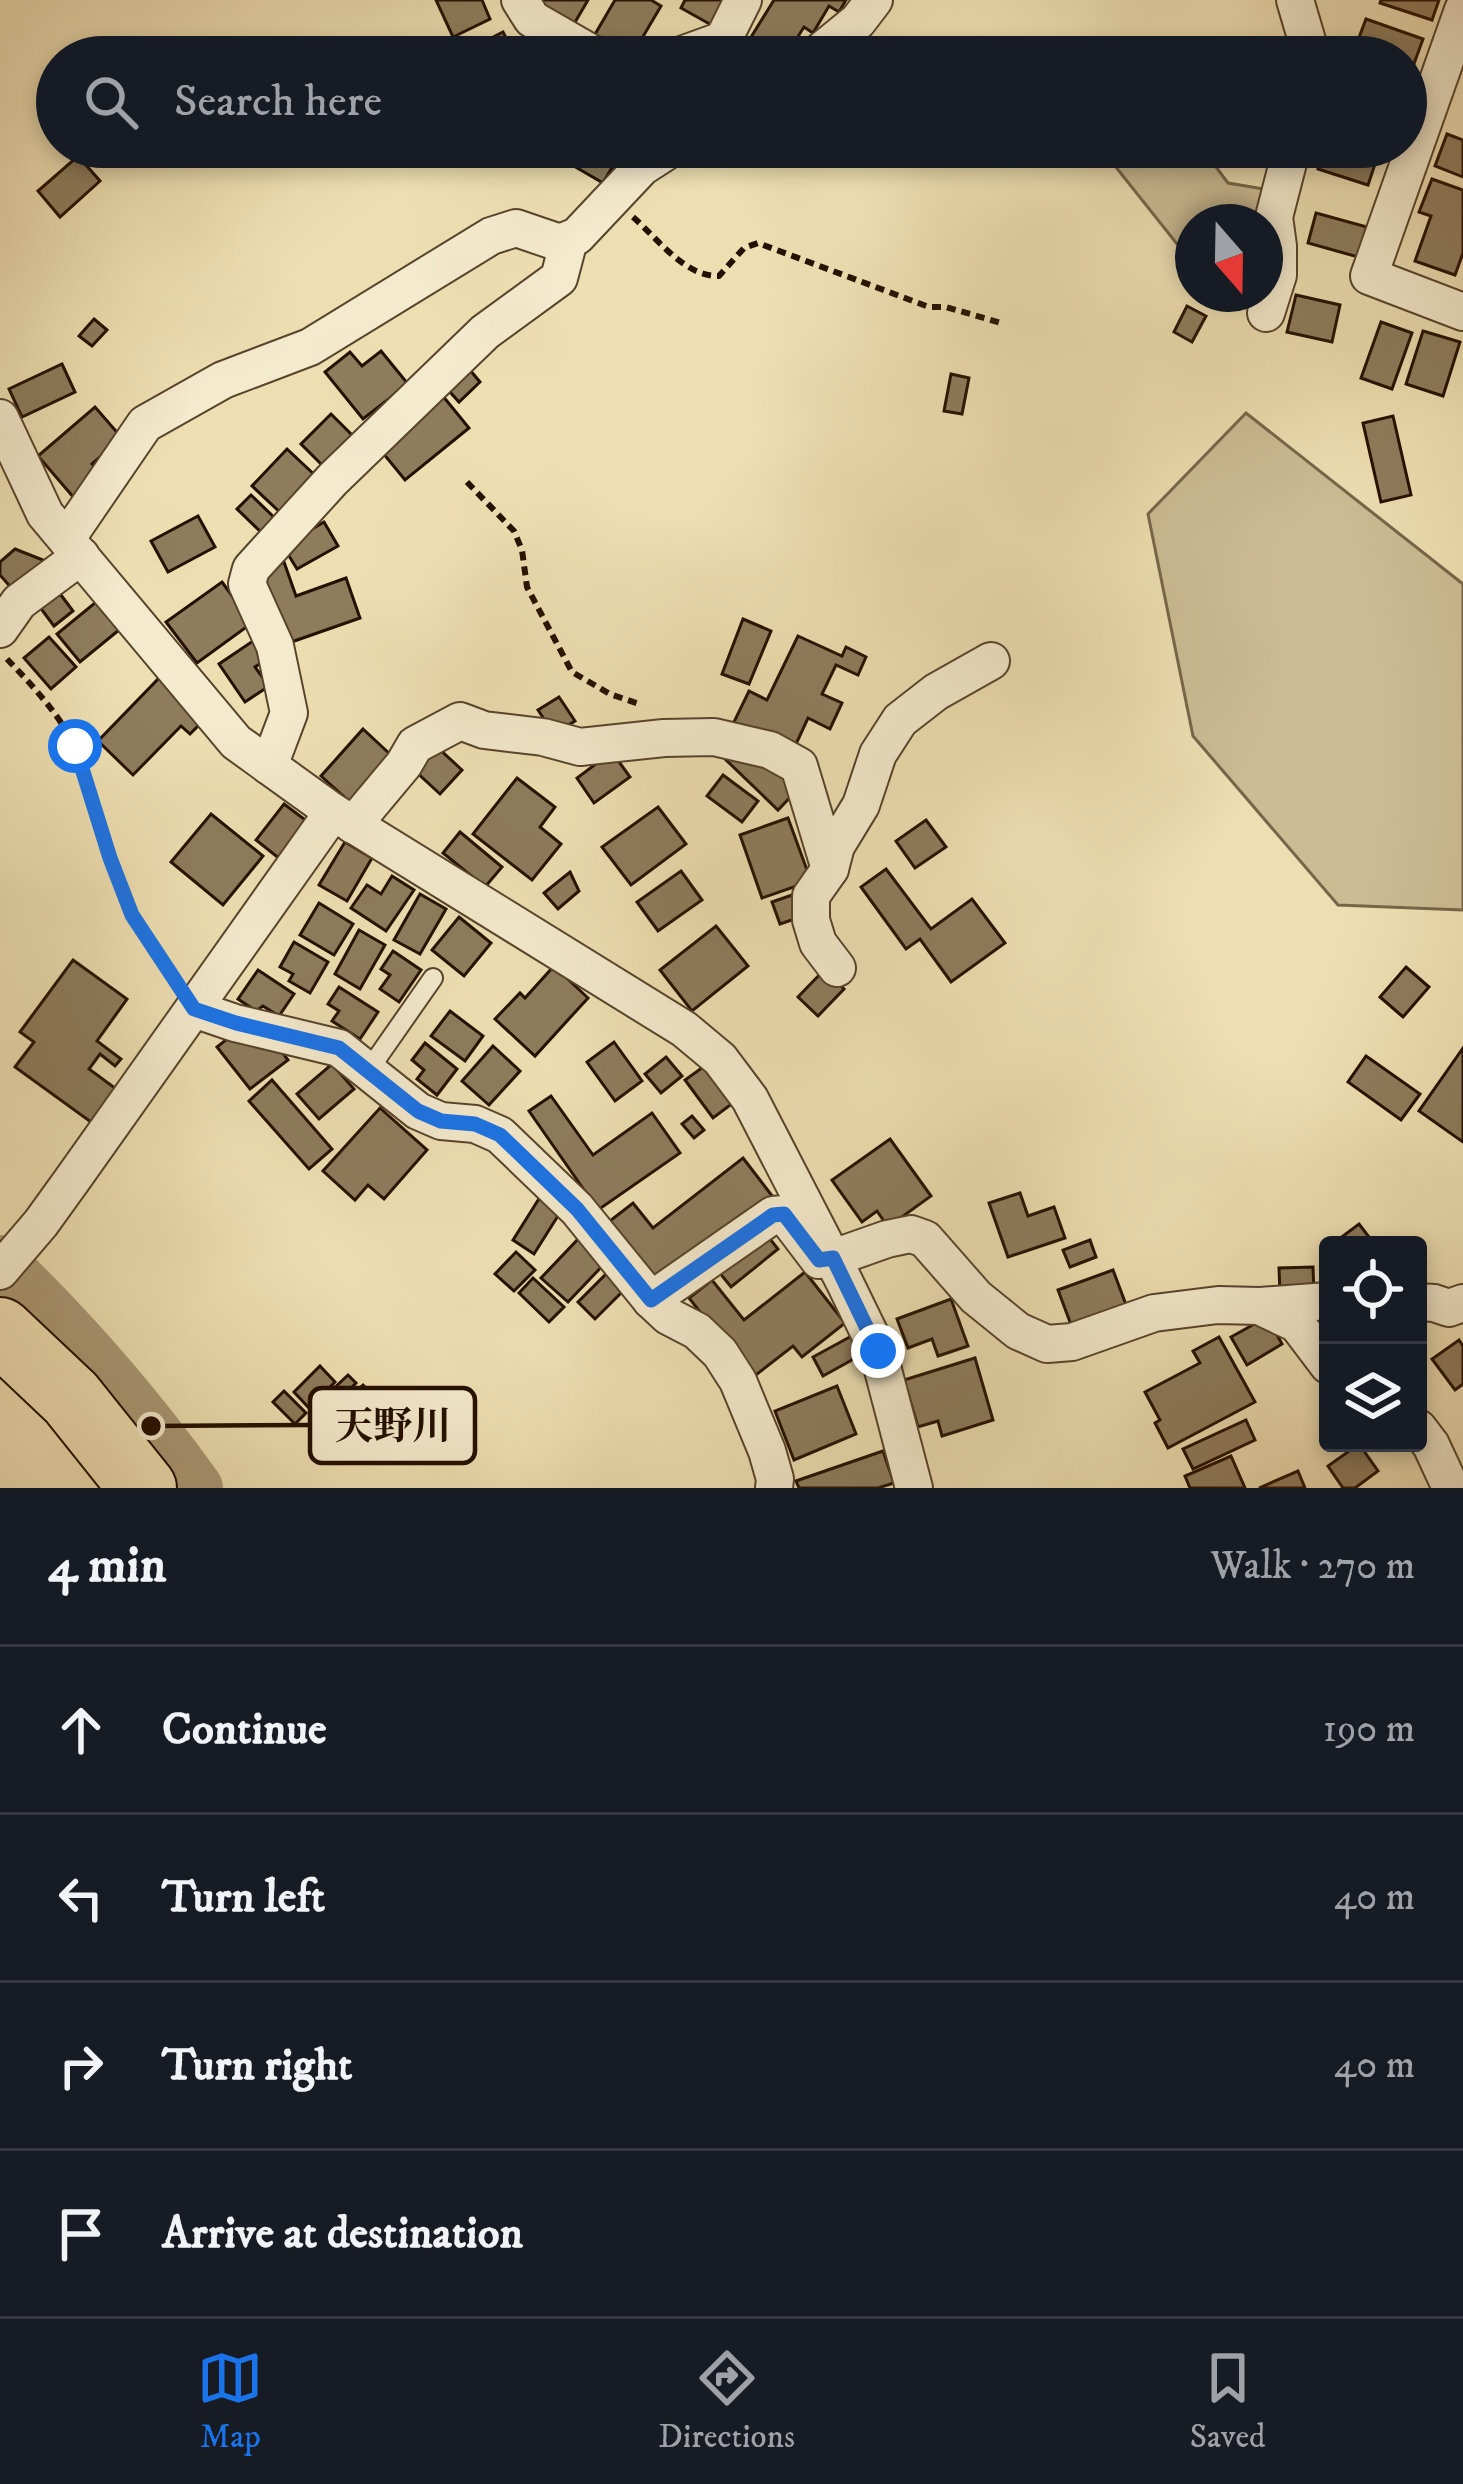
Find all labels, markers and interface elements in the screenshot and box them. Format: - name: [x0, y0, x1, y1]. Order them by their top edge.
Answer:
- search box: [36, 36, 1427, 168]
- icon: search: [78, 69, 144, 135]
- text: Search here: [174, 74, 382, 130]
- north arrow: [1175, 204, 1283, 312]
- route start: [48, 719, 102, 773]
- map controls: [1319, 1236, 1427, 1452]
- button: locate: [1319, 1236, 1427, 1344]
- route end: [851, 1324, 905, 1378]
- button: layers: [1319, 1344, 1427, 1452]
- callout: 天野川: [310, 1388, 475, 1463]
- text: 天野川: [334, 1403, 452, 1452]
- text: 4 min: [48, 1534, 166, 1598]
- text: Walk · 270 m: [1210, 1542, 1415, 1591]
- icon: ahead: [48, 1697, 114, 1763]
- text: Continue: [162, 1702, 327, 1758]
- text: 190 m: [1323, 1705, 1415, 1754]
- icon: left: [48, 1865, 114, 1931]
- text: Turn left: [162, 1870, 325, 1926]
- text: 40 m: [1334, 1873, 1415, 1922]
- icon: right: [48, 2033, 114, 2099]
- text: Turn right: [162, 2038, 352, 2094]
- text: 40 m: [1334, 2041, 1415, 2090]
- icon: arrive: [48, 2201, 114, 2267]
- text: Arrive at destination: [162, 2206, 523, 2262]
- tab: Map: [197, 2345, 263, 2458]
- tab: Directions: [658, 2345, 795, 2458]
- tab: Saved: [1190, 2345, 1266, 2458]

